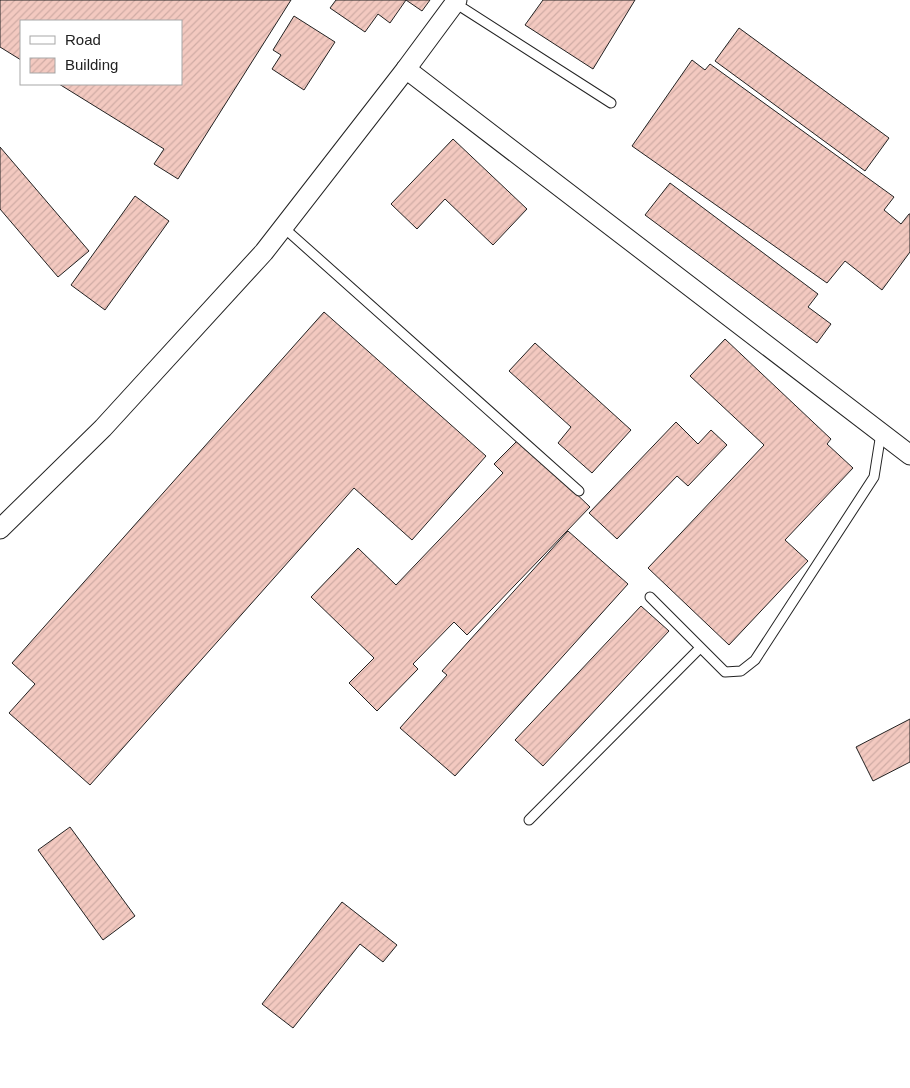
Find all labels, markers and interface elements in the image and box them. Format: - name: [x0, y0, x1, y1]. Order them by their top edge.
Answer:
- legend: [20, 20, 182, 85]
- text: Road: [65, 31, 101, 48]
- text: Building: [65, 56, 118, 73]

